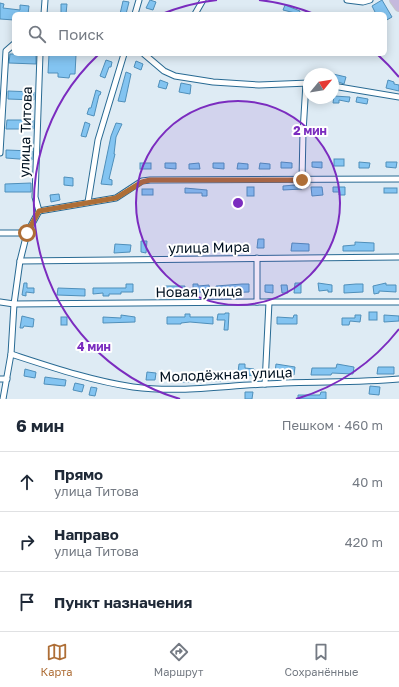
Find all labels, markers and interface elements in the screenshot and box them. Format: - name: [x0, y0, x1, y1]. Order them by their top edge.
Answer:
- search box: [12, 12, 387, 56]
- icon: search: [26, 23, 48, 45]
- text: Поиск: [58, 25, 104, 43]
- north arrow: [303, 68, 339, 104]
- street label: улица Титова: [15, 86, 35, 178]
- text: 2 мин: [293, 123, 327, 138]
- route end: [293, 171, 311, 189]
- centre of rings: [231, 196, 245, 210]
- route start: [18, 224, 36, 242]
- street label: улица Мира: [168, 238, 250, 256]
- street label: Новая улица: [155, 282, 243, 300]
- text: 4 мин: [77, 339, 111, 354]
- street label: Молодёжная улица: [159, 363, 293, 385]
- text: 6 мин: [16, 415, 64, 436]
- text: Пешком · 460 m: [282, 417, 383, 433]
- text: Прямо: [54, 465, 103, 483]
- icon: ahead: [16, 471, 38, 493]
- text: 40 m: [352, 474, 383, 490]
- text: улица Титова: [54, 483, 139, 499]
- text: Направо: [54, 525, 119, 543]
- icon: right: [16, 531, 38, 553]
- text: 420 m: [345, 534, 383, 550]
- text: улица Титова: [54, 543, 139, 559]
- icon: arrive: [16, 591, 38, 613]
- text: Пункт назначения: [54, 593, 192, 611]
- tab: Карта: [41, 641, 72, 678]
- tab: Маршрут: [154, 641, 203, 678]
- tab: Сохранённые: [285, 641, 358, 678]

